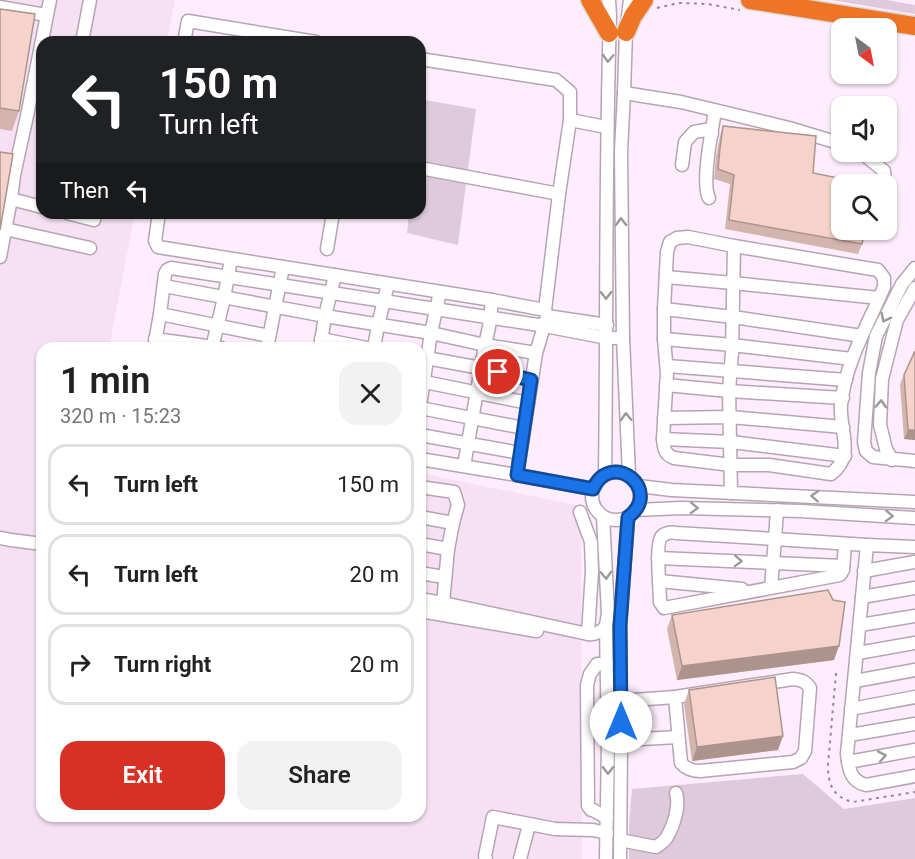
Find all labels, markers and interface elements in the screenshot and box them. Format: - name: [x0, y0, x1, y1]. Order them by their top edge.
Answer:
- north arrow: [831, 18, 897, 84]
- map controls: [831, 18, 897, 240]
- one-way arrow: [602, 54, 615, 63]
- text: 150 m: [159, 59, 278, 108]
- icon: left: [60, 60, 138, 138]
- button: sound: [831, 96, 897, 162]
- text: Turn left: [159, 109, 259, 141]
- icon: left: [121, 174, 154, 207]
- button: search: [831, 174, 897, 240]
- text: Then: [60, 178, 109, 203]
- one-way arrow: [615, 218, 628, 227]
- one-way arrow: [600, 291, 612, 300]
- one-way arrow: [881, 311, 892, 322]
- pin: [472, 346, 523, 397]
- icon: arrive: [481, 355, 514, 388]
- text: 1 min: [60, 360, 150, 402]
- button: close: [339, 362, 402, 425]
- one-way arrow: [874, 399, 887, 408]
- text: 320 m · 15:23: [60, 404, 181, 428]
- one-way arrow: [620, 413, 633, 422]
- icon: left: [63, 468, 96, 501]
- text: Turn left: [114, 472, 198, 497]
- text: 150 m: [337, 472, 399, 497]
- one-way arrow: [810, 490, 819, 503]
- one-way arrow: [690, 502, 699, 514]
- one-way arrow: [884, 510, 893, 523]
- one-way arrow: [733, 555, 742, 567]
- icon: left: [63, 558, 96, 591]
- text: Turn left: [114, 562, 198, 587]
- text: 20 m: [350, 562, 399, 587]
- one-way arrow: [600, 571, 613, 580]
- icon: right: [63, 648, 96, 681]
- text: Turn right: [114, 652, 211, 677]
- text: 20 m: [350, 652, 399, 677]
- position arrow: [589, 690, 653, 754]
- button: Exit: [60, 741, 225, 810]
- button: Share: [237, 741, 402, 810]
- one-way arrow: [876, 750, 886, 763]
- one-way arrow: [601, 766, 614, 775]

